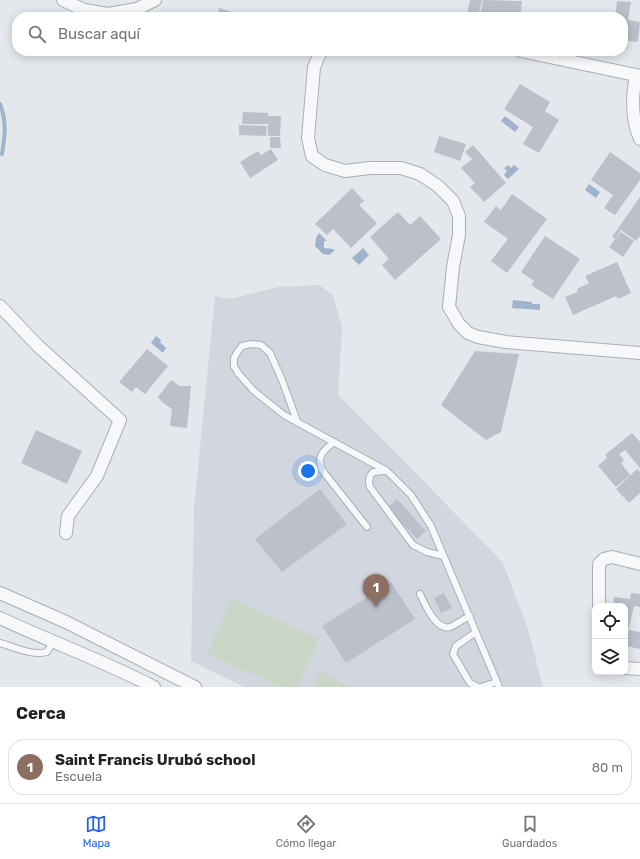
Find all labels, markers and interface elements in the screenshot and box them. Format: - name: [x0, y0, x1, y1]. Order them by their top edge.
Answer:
- search box: [12, 12, 628, 56]
- icon: search: [26, 23, 48, 45]
- text: Buscar aquí: [58, 25, 140, 43]
- your location: [298, 461, 318, 481]
- pin: 1: [363, 574, 389, 607]
- map controls: [592, 603, 628, 675]
- button: locate: [592, 603, 628, 639]
- button: layers: [592, 639, 628, 675]
- text: Cerca: [16, 703, 66, 723]
- text: Saint Francis Urubó school: [55, 751, 255, 769]
- text: 1: [27, 760, 33, 775]
- text: 80 m: [592, 760, 623, 775]
- text: Escuela: [55, 769, 102, 784]
- tab: Mapa: [83, 813, 110, 850]
- tab: Cómo llegar: [276, 813, 336, 850]
- tab: Guardados: [502, 813, 557, 850]

